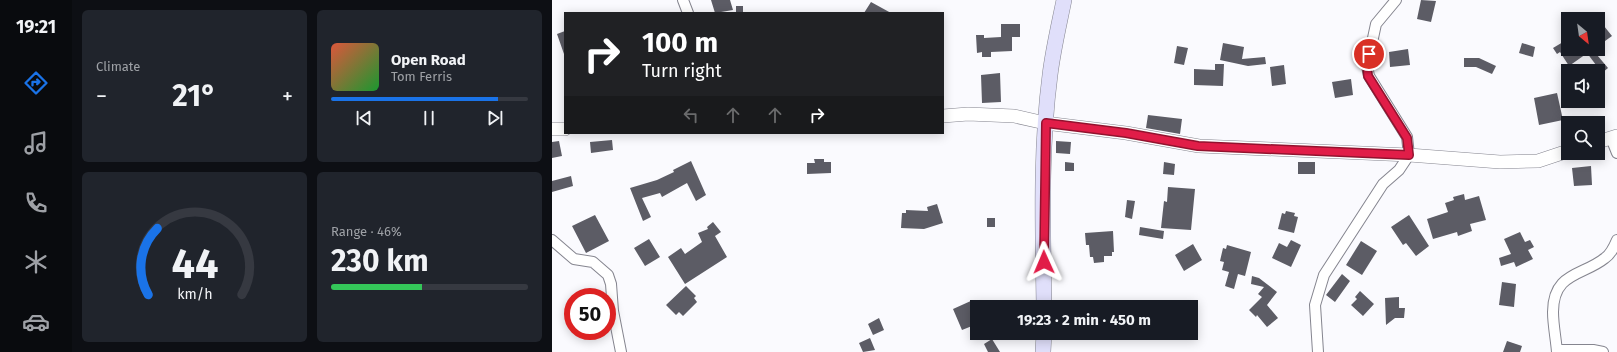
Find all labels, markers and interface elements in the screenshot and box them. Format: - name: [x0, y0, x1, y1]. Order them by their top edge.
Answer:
- north arrow: [1561, 12, 1605, 56]
- map controls: [1561, 12, 1605, 160]
- text: 19:21: [16, 16, 56, 38]
- text: 100 m: [642, 26, 718, 59]
- icon: right: [576, 28, 628, 80]
- pin: [1352, 37, 1386, 71]
- icon: arrive: [1358, 43, 1380, 65]
- text: Open Road: [391, 51, 466, 69]
- text: Climate: [96, 59, 140, 74]
- text: Turn right: [642, 60, 722, 82]
- button: sound: [1561, 64, 1605, 108]
- icon: directions: [22, 69, 50, 97]
- text: Tom Ferris: [391, 69, 452, 84]
- text: 21°: [172, 78, 217, 114]
- text: −: [96, 83, 107, 110]
- text: +: [282, 83, 293, 110]
- icon: left: [680, 104, 702, 126]
- icon: ahead: [722, 104, 744, 126]
- icon: ahead: [764, 104, 786, 126]
- icon: right: [806, 104, 828, 126]
- icon: previous: [353, 107, 375, 129]
- icon: pause: [418, 107, 440, 129]
- icon: next: [484, 107, 506, 129]
- button: search: [1561, 116, 1605, 160]
- icon: music: [22, 129, 50, 157]
- icon: phone: [22, 189, 50, 217]
- text: Range · 46%: [331, 224, 402, 239]
- text: 44: [171, 239, 218, 289]
- position arrow: [1023, 241, 1065, 283]
- text: 230 km: [331, 243, 429, 279]
- icon: climate: [22, 248, 50, 276]
- text: km/h: [177, 286, 212, 303]
- speed limit sign: 50: [564, 288, 616, 340]
- icon: car: [22, 308, 50, 336]
- text: 19:23 · 2 min · 450 m: [1017, 311, 1151, 329]

